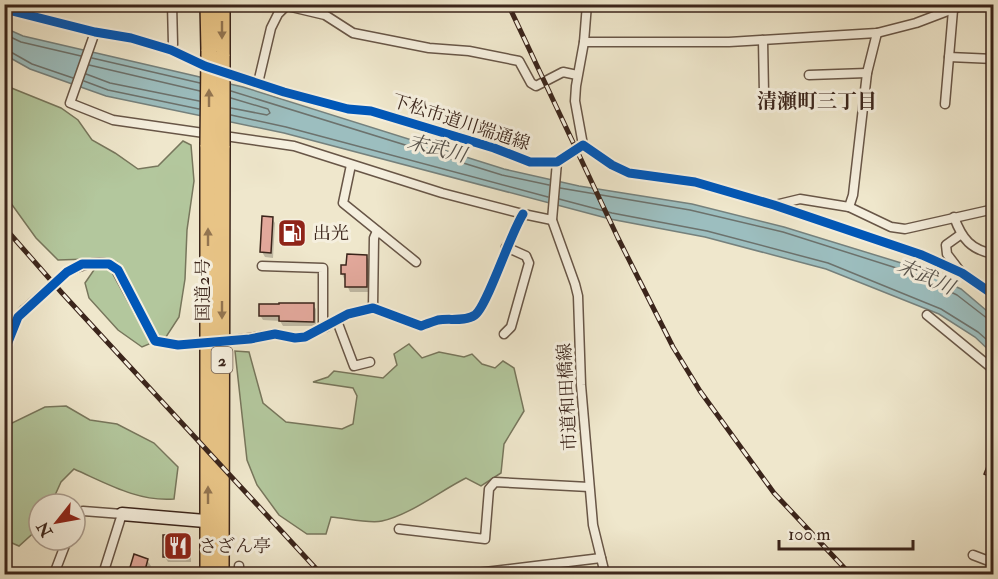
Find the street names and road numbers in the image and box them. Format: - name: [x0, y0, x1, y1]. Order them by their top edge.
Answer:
- street label: 下松市道川端通線: [389, 89, 533, 156]
- street label: 国道2号: [192, 258, 215, 322]
- street label: 市道和田橋線: [553, 342, 582, 452]
- road number: 2: [212, 347, 232, 373]

